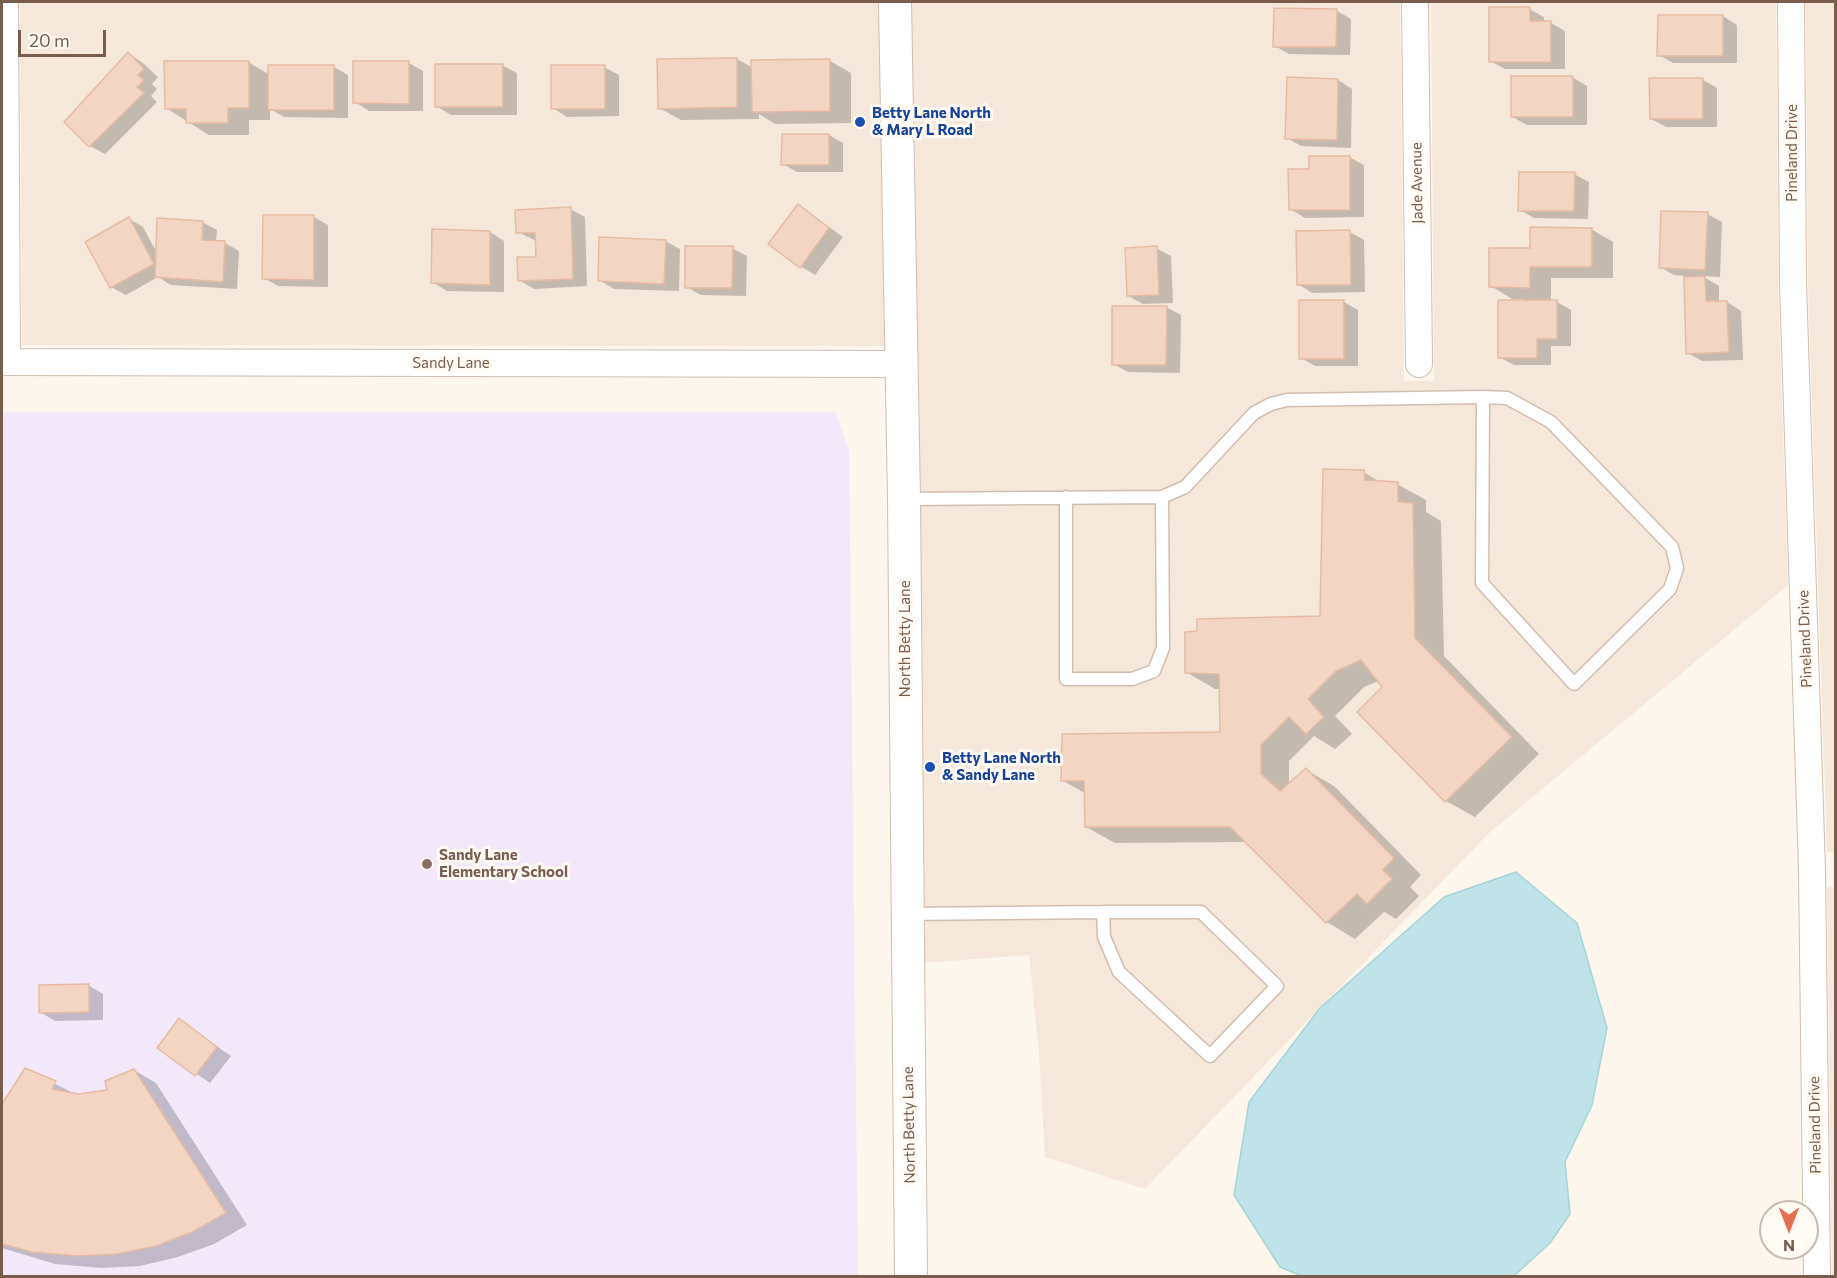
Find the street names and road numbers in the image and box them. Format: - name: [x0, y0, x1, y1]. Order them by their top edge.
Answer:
- street label: Pineland Drive: [1783, 104, 1801, 202]
- street label: Jade Avenue: [1407, 142, 1427, 224]
- street label: Sandy Lane: [412, 354, 490, 372]
- street label: North Betty Lane: [896, 580, 914, 698]
- street label: Pineland Drive: [1794, 590, 1816, 688]
- street label: North Betty Lane: [899, 1066, 919, 1184]
- street label: Pineland Drive: [1805, 1076, 1825, 1174]

